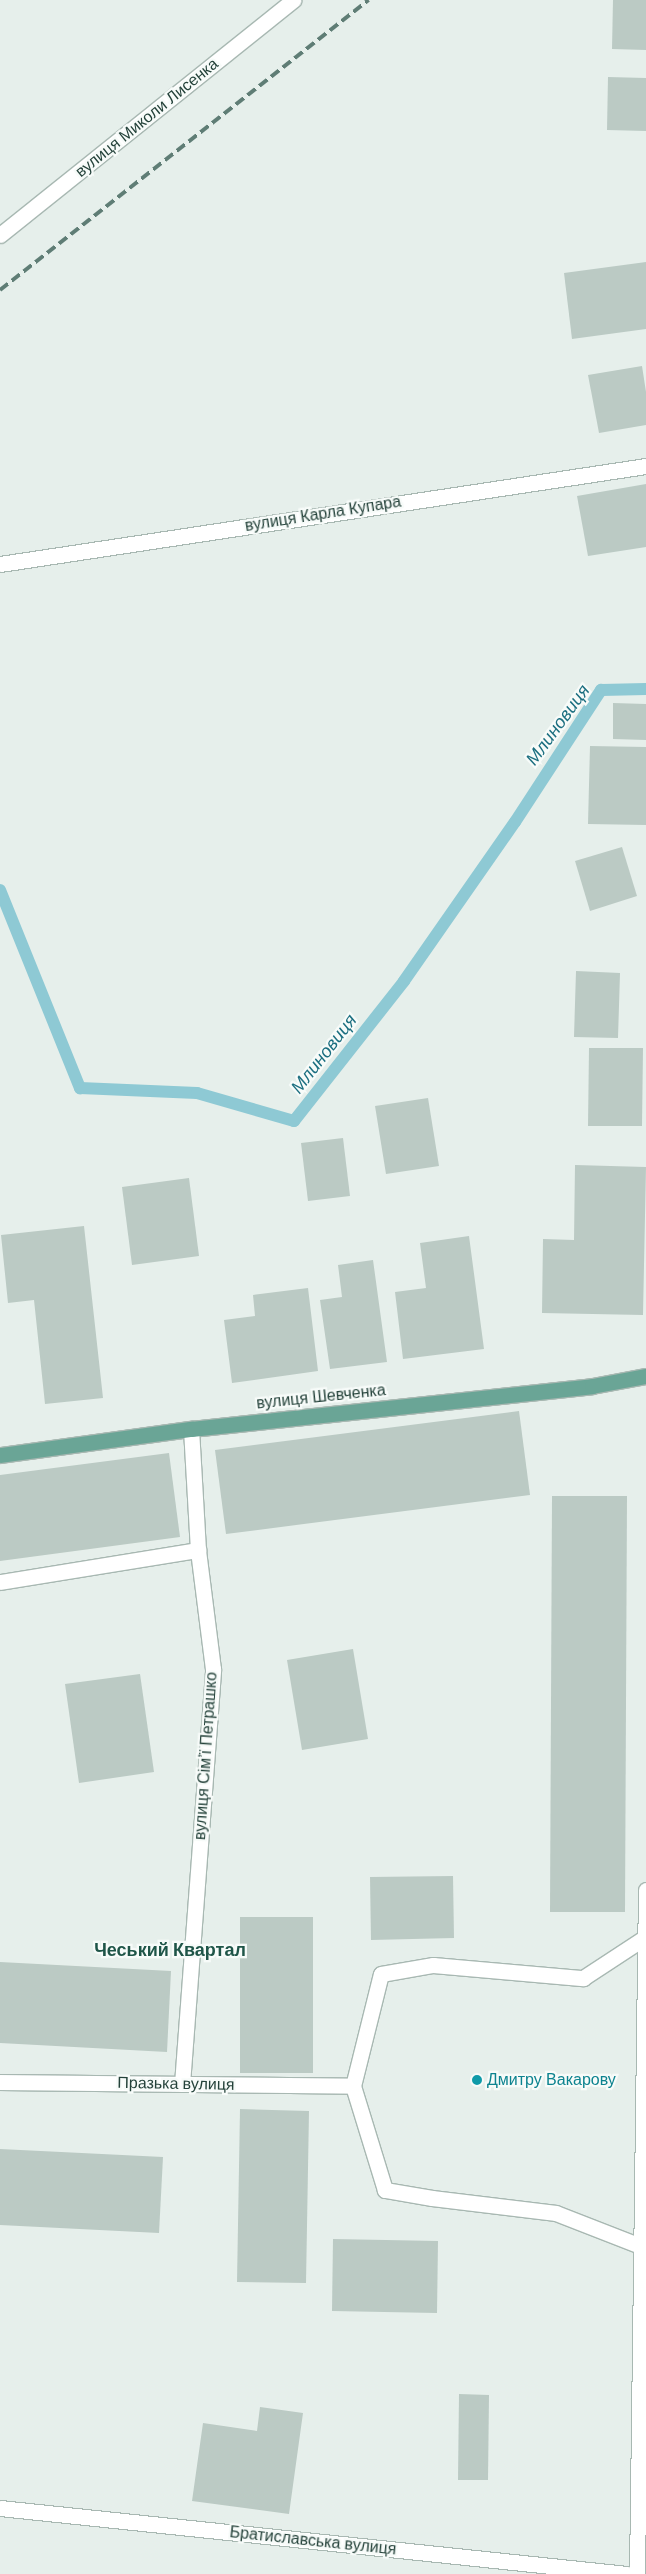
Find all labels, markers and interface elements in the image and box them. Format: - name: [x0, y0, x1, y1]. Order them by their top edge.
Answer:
- street label: вулиця Миколи Лисенка: [72, 54, 222, 182]
- street label: вулиця Карла Купара: [244, 492, 402, 536]
- water label: Млиновиця: [522, 680, 594, 770]
- water label: Млиновиця: [286, 1010, 362, 1098]
- street label: вулиця Шевченка: [255, 1381, 387, 1413]
- street label: вулиця Сімʼї Петрашко: [191, 1671, 221, 1841]
- district label: Чеський Квартал: [94, 1939, 246, 1961]
- place label: Дмитру Вакарову: [487, 2070, 616, 2090]
- street label: Празька вулиця: [117, 2073, 235, 2095]
- marker: Дмитру Вакарову: [471, 2074, 483, 2086]
- street label: Братиславська вулиця: [229, 2523, 397, 2559]

